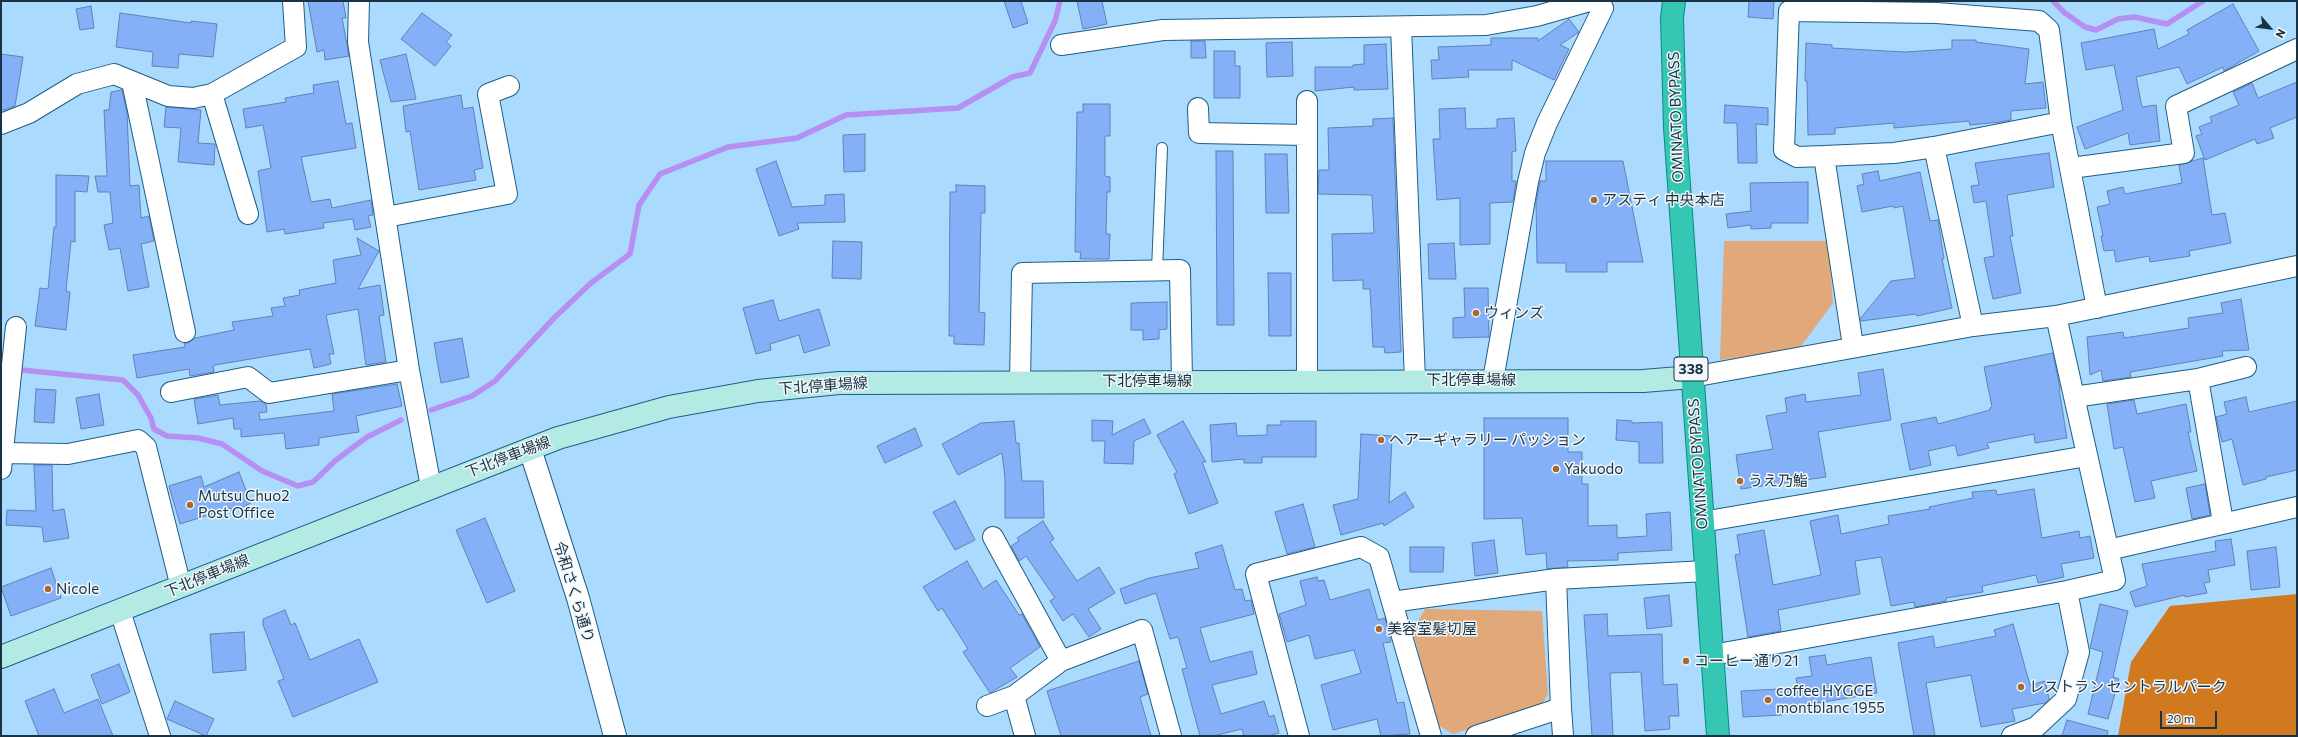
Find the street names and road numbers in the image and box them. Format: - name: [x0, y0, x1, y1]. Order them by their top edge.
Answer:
- street label: OMINATO BYPASS: [1665, 51, 1687, 183]
- road number: 338: [1674, 357, 1708, 381]
- street label: 下北停車場線: [1426, 371, 1516, 389]
- street label: 下北停車場線: [1102, 372, 1192, 390]
- street label: 下北停車場線: [777, 374, 869, 398]
- street label: OMINATO BYPASS: [1684, 398, 1712, 530]
- street label: 下北停車場線: [463, 432, 553, 482]
- street label: 令和さくら通り: [550, 539, 598, 645]
- street label: 下北停車場線: [162, 551, 252, 601]

